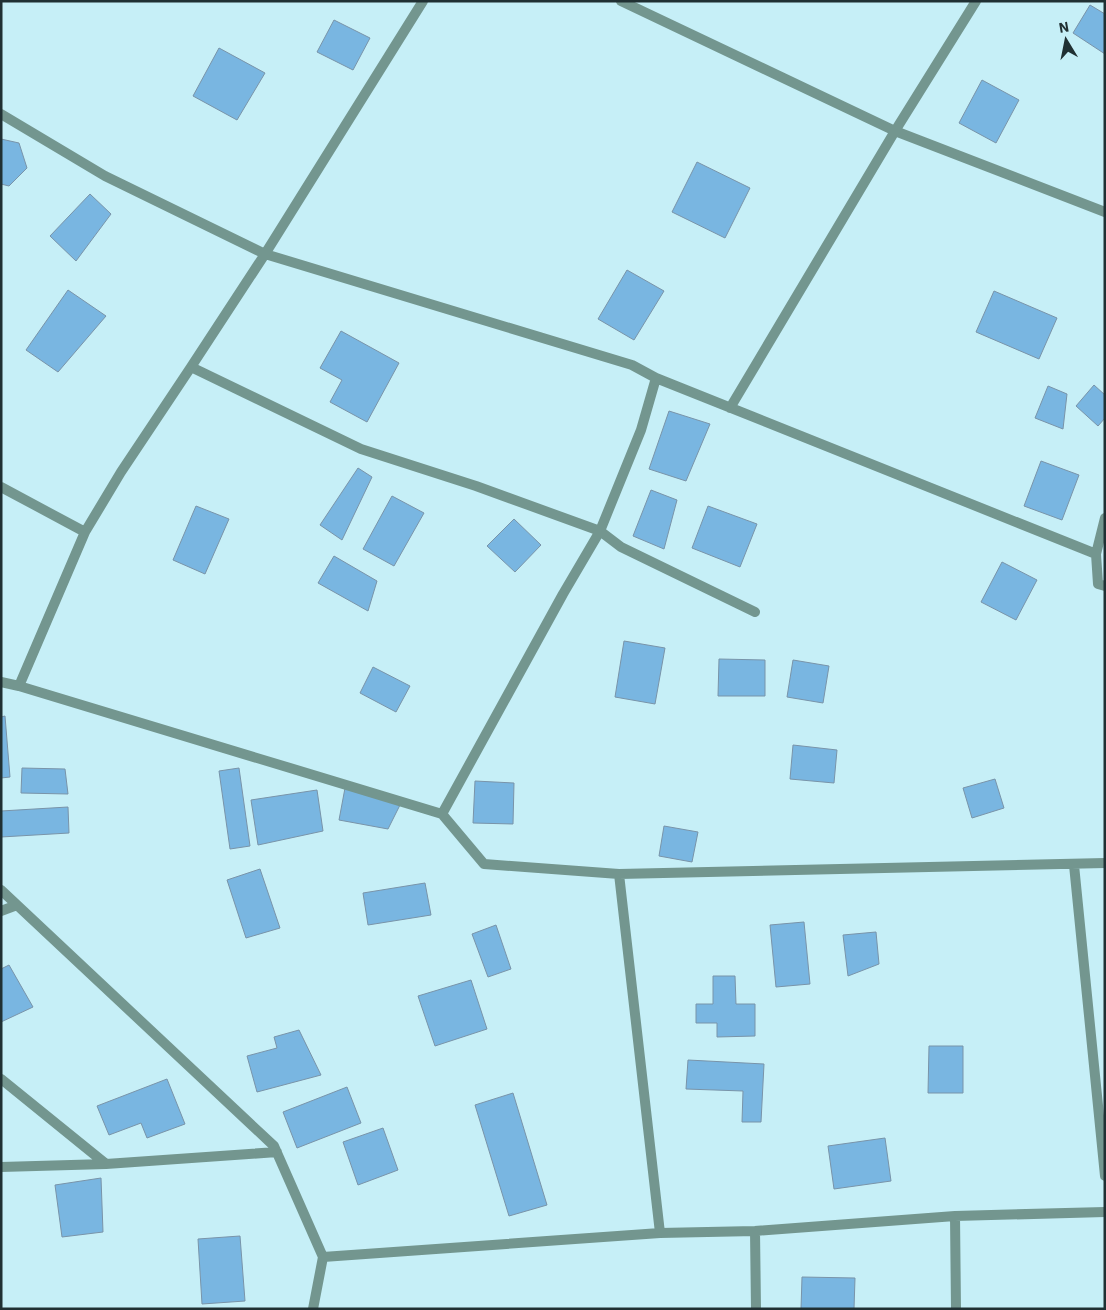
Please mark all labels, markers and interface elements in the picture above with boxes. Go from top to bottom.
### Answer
north arrow [1041,15,1091,65]
text: N [1057,17,1070,37]

